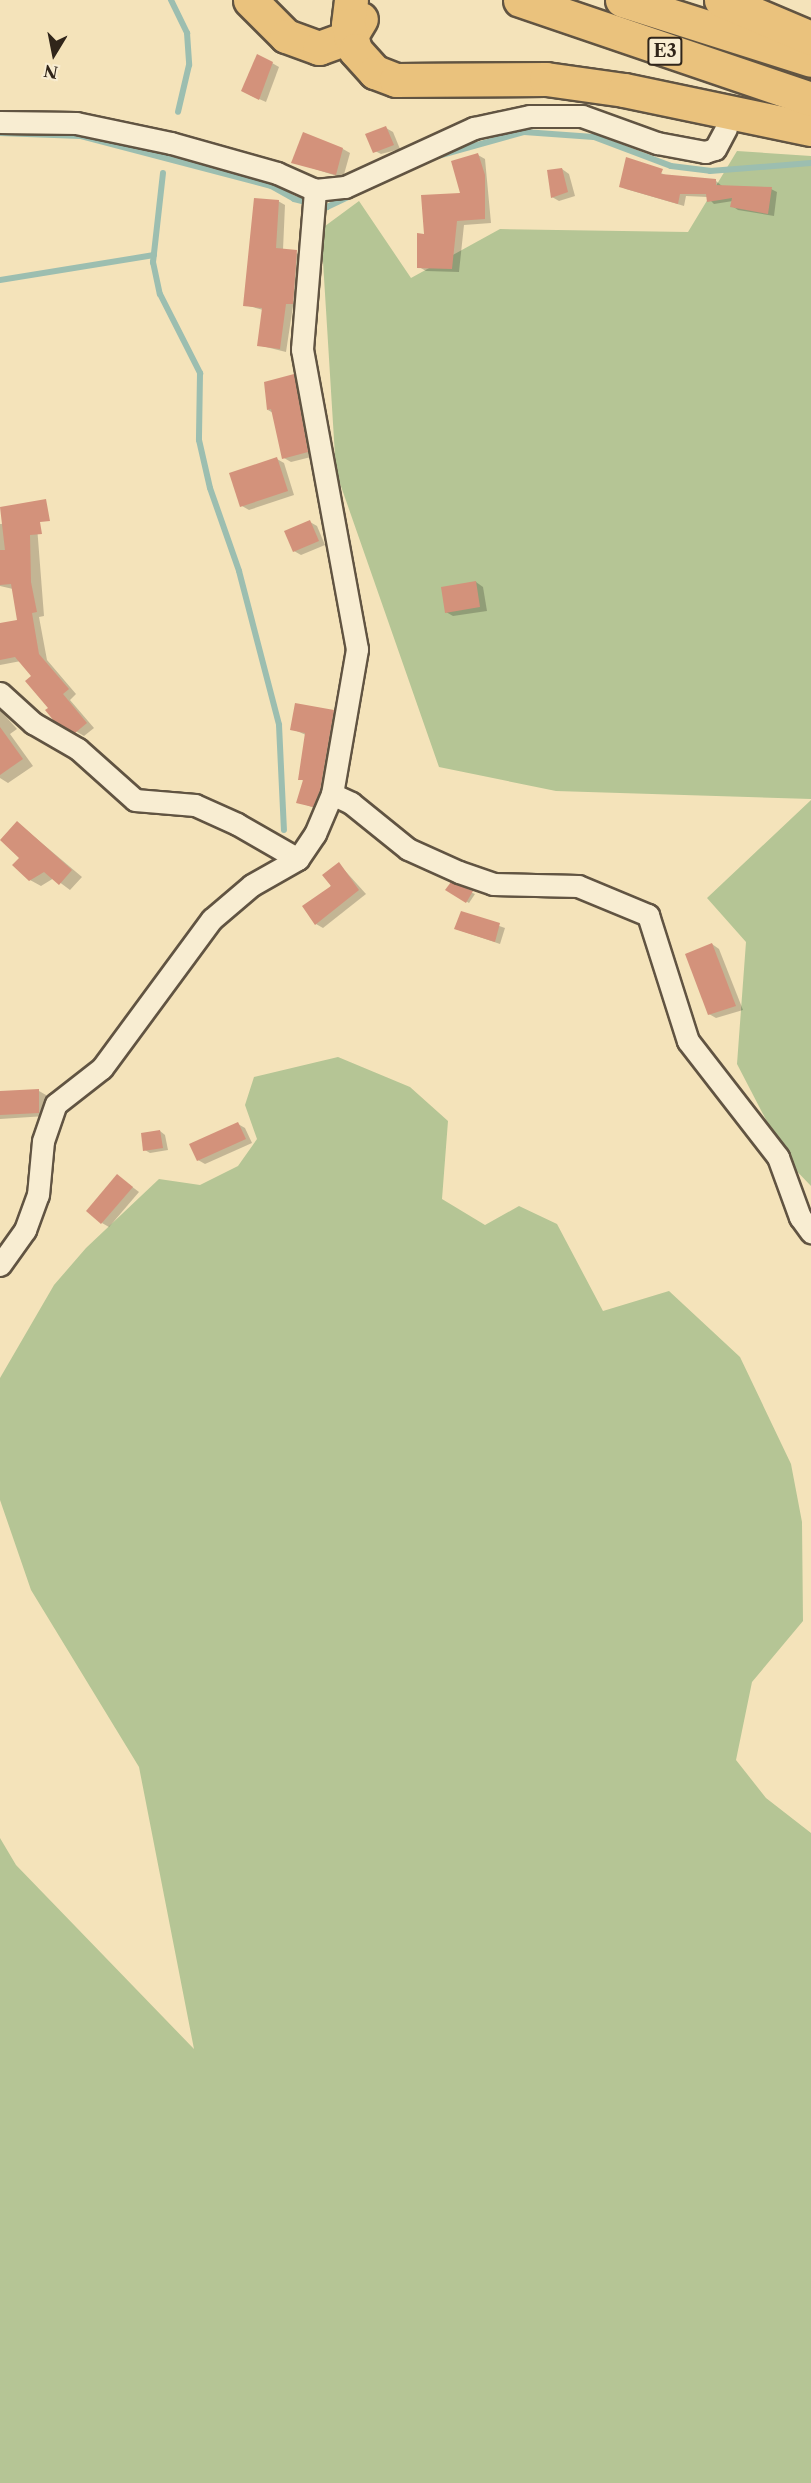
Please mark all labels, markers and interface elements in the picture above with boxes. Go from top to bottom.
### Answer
north arrow [24,24,84,84]
road number: E3 [647,36,683,66]
text: N [42,61,59,83]

